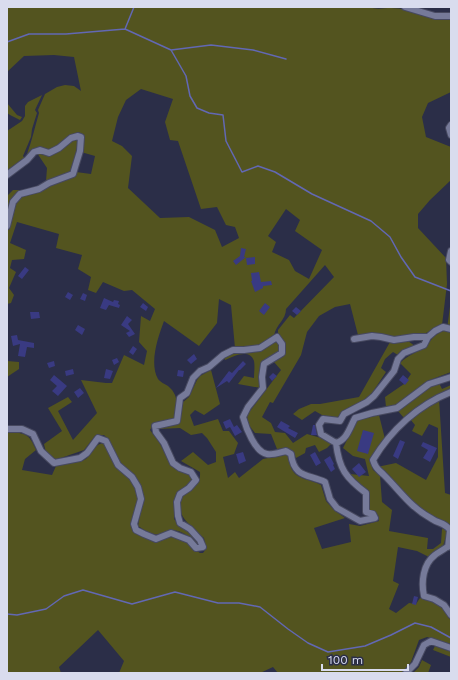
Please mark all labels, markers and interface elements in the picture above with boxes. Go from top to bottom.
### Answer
scale bar [322,646,408,672]
text: 100 m [328,653,363,667]

